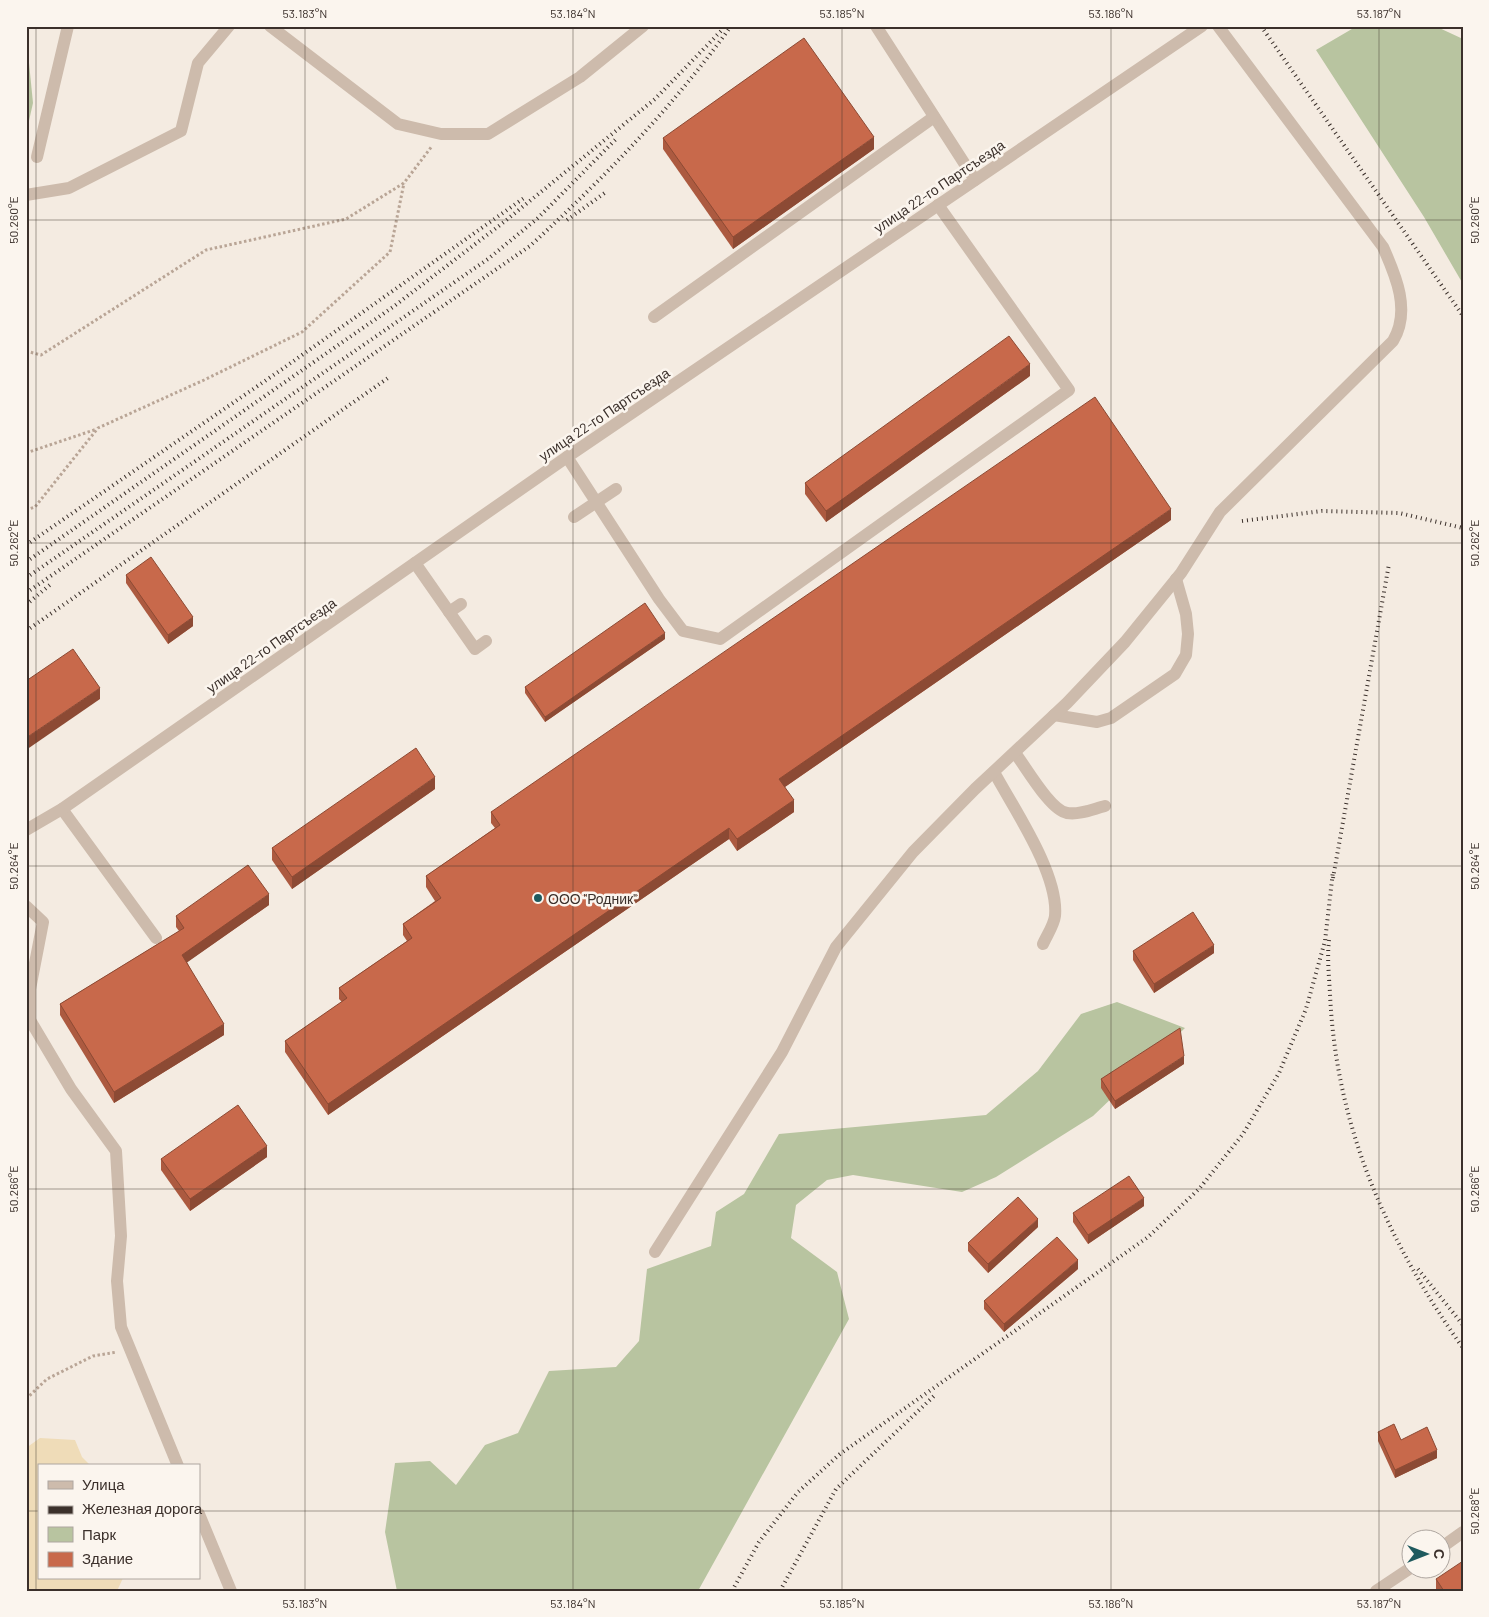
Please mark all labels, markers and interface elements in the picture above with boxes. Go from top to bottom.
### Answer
text: 53.183°N [282,6,328,20]
text: 53.184°N [550,6,596,20]
text: 53.185°N [820,6,865,20]
text: 53.186°N [1088,6,1134,20]
text: 53.187°N [1357,6,1401,20]
street label: улица 22-го Партсъезда [870,136,1008,236]
text: 50.260°E [6,196,20,244]
text: 50.260°E [1467,196,1481,244]
street label: улица 22-го Партсъезда [535,364,673,464]
text: 50.262°E [6,519,20,567]
text: 50.262°E [1467,519,1481,567]
street label: улица 22-го Партсъезда [203,594,339,696]
text: 50.264°E [6,842,20,890]
text: 50.264°E [1467,842,1481,890]
place label: ООО "Родник" [548,890,637,907]
marker: ООО "Родник" [532,892,544,904]
text: 50.266°E [6,1166,20,1212]
text: 50.266°E [1467,1166,1481,1212]
legend [38,1464,200,1580]
text: Улица [82,1475,125,1493]
text: 50.268°E [1467,1488,1481,1534]
text: Железная дорога [82,1499,203,1517]
text: Парк [82,1525,116,1543]
north arrow [1402,1530,1452,1580]
text: Здание [82,1549,133,1567]
text: С [1431,1549,1448,1559]
text: 53.183°N [282,1596,328,1610]
text: 53.184°N [550,1596,596,1610]
text: 53.185°N [820,1596,865,1610]
text: 53.186°N [1088,1596,1134,1610]
text: 53.187°N [1357,1596,1401,1610]

